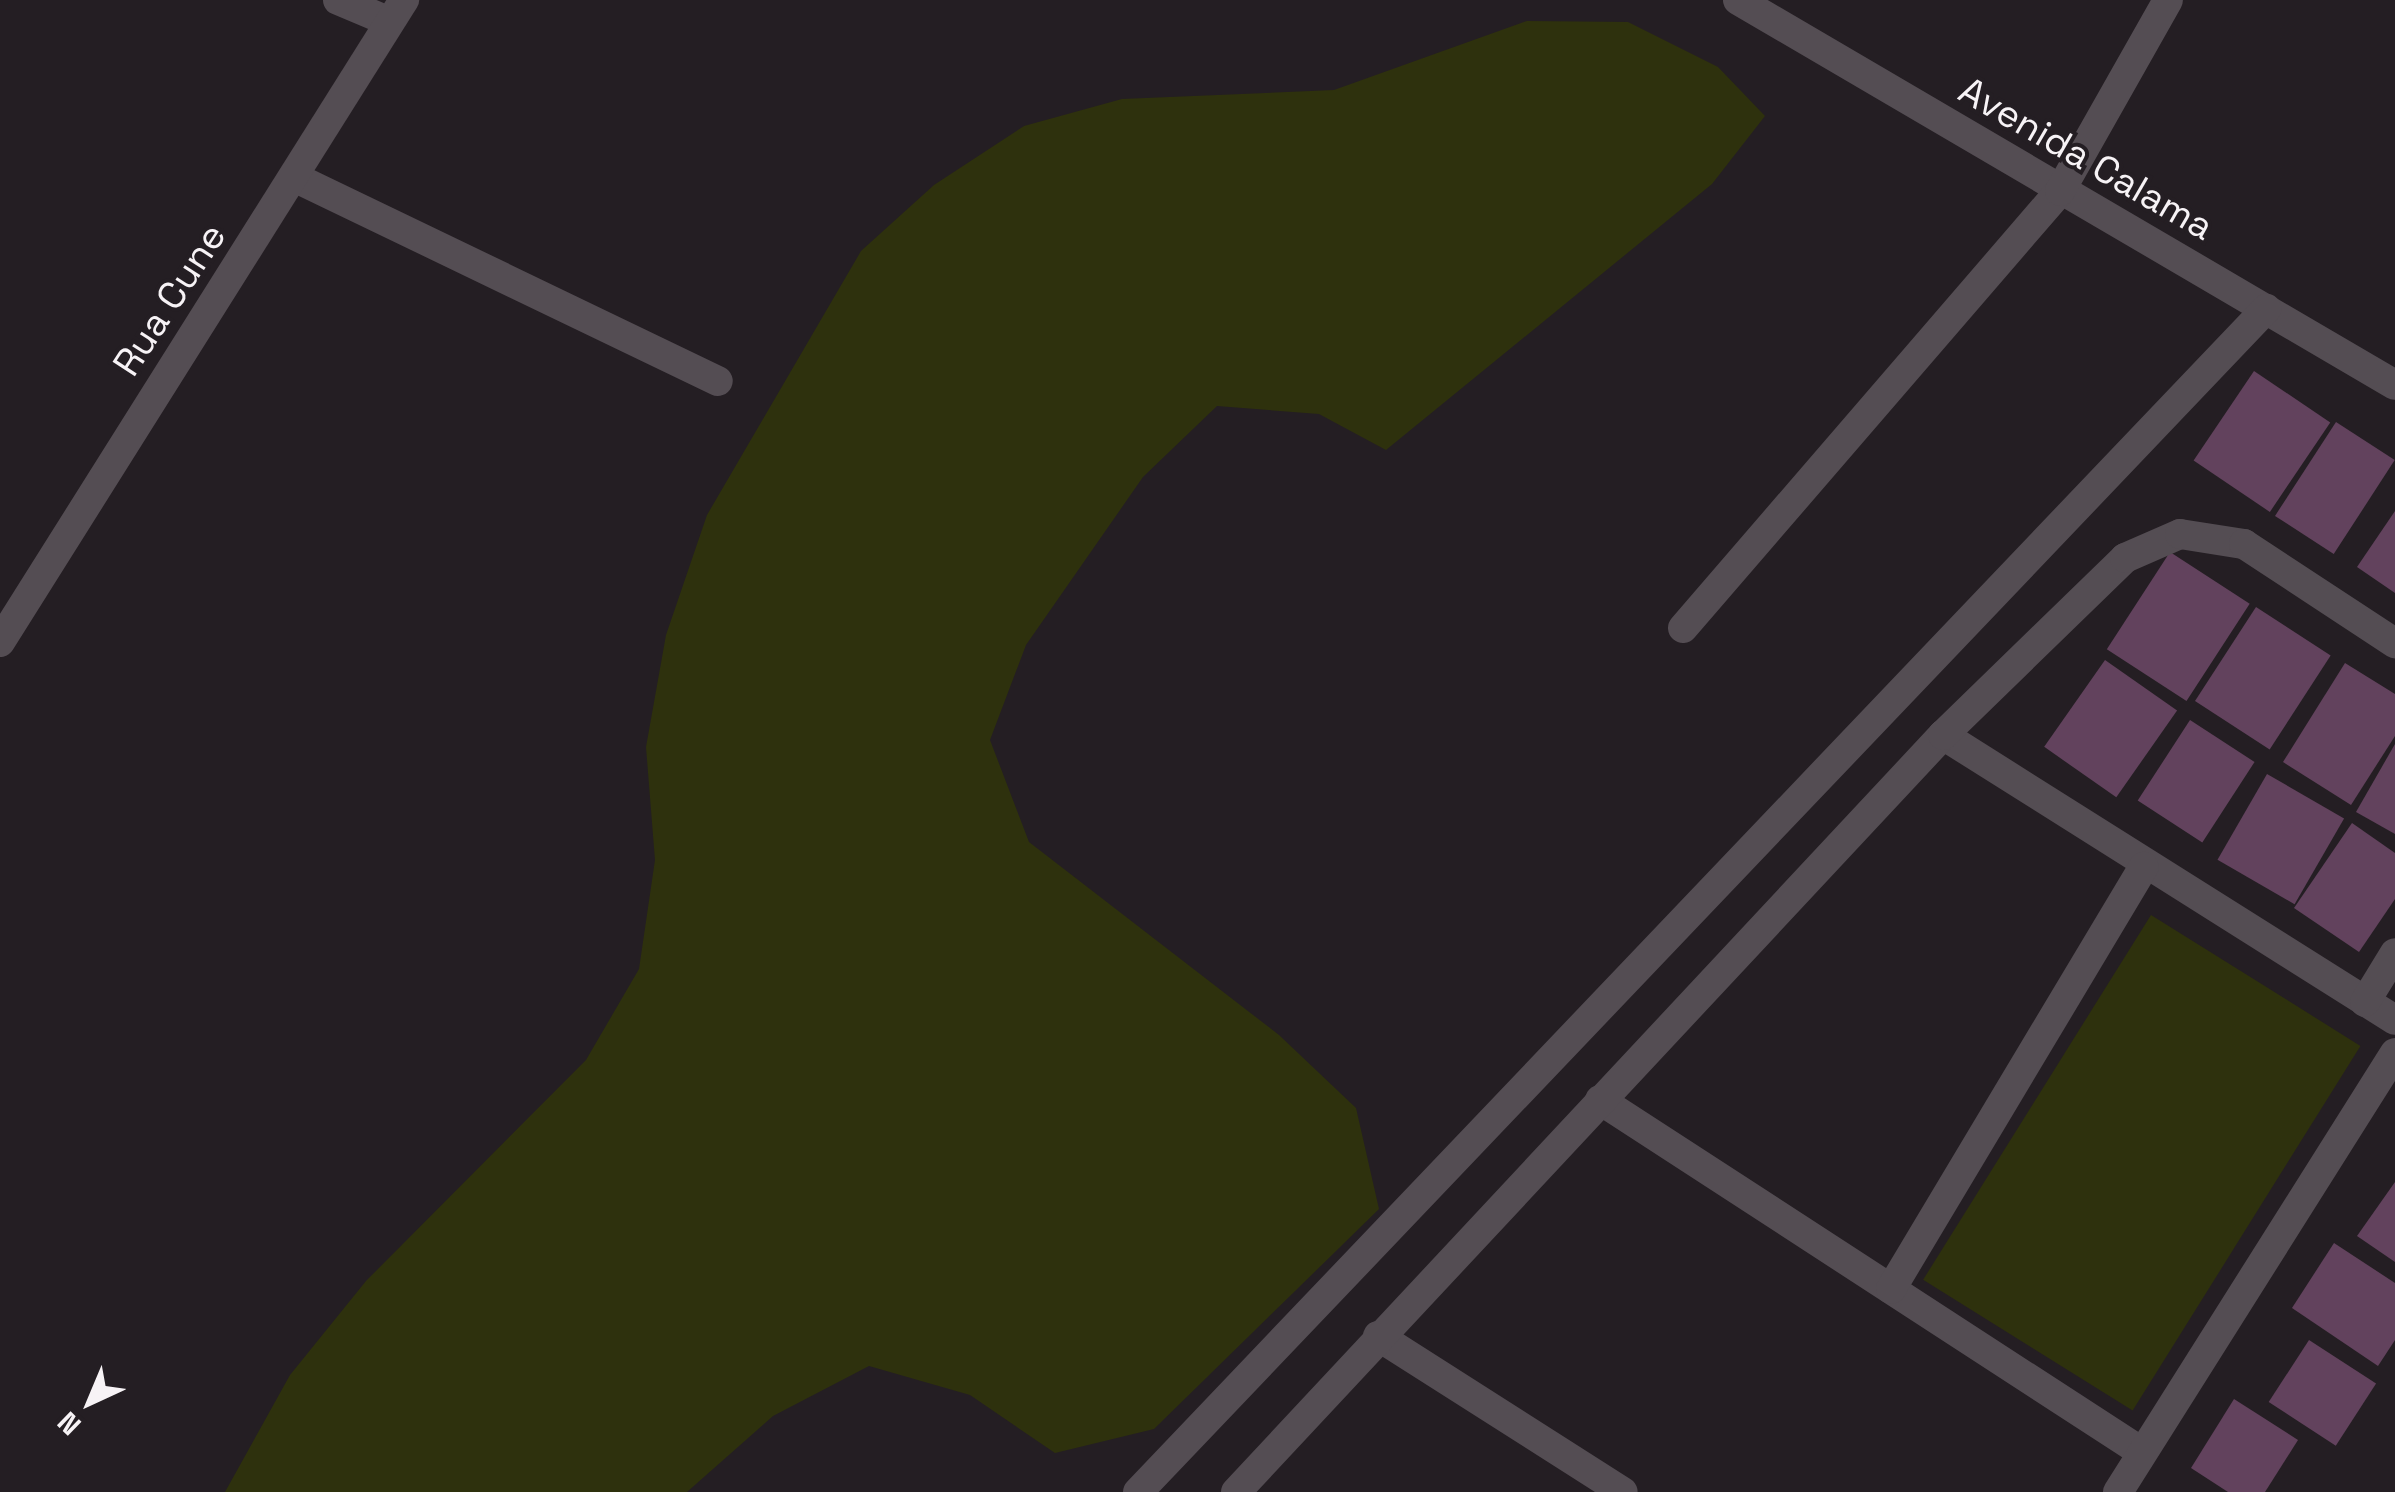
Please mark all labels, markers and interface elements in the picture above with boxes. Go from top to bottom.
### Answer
street label: Avenida Calama [1951,68,2221,250]
street label: Rua Cune [104,215,236,385]
north arrow [40,1352,140,1452]
text: N [50,1404,88,1443]

